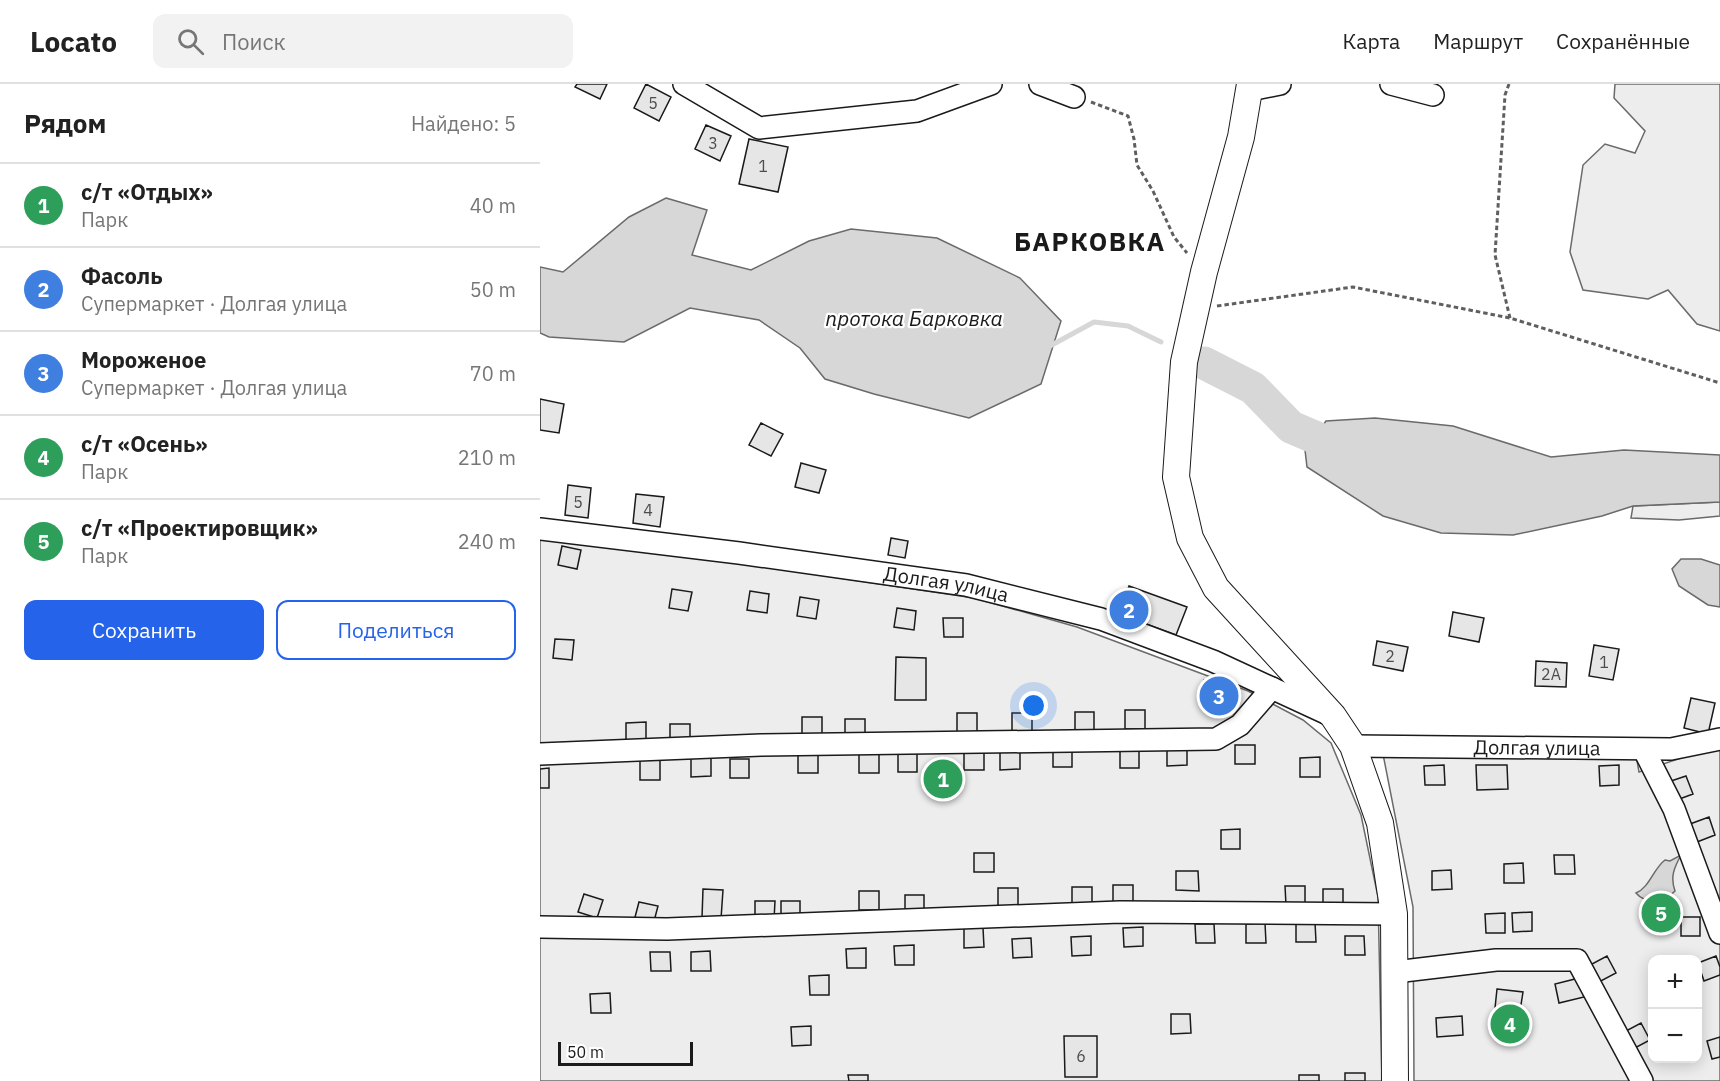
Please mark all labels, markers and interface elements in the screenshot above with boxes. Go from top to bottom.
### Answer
search box [153,14,573,68]
text: Locato [30,23,117,60]
icon: search [174,25,207,58]
text: Поиск [222,27,286,56]
text: Карта [1342,27,1400,55]
text: Маршрут [1433,27,1523,55]
text: Сохранённые [1556,27,1690,55]
house number: 5 [648,93,658,113]
text: Рядом [24,106,106,140]
text: Найдено: 5 [411,110,516,137]
house number: 3 [708,133,718,153]
house number: 1 [758,156,768,176]
text: с/т «Отдых» [81,177,213,206]
text: 1 [38,192,50,219]
text: 40 m [470,192,516,219]
text: Парк [81,206,128,233]
district label: БАРКОВКА [1014,224,1166,258]
text: Фасоль [81,261,163,290]
text: 2 [38,276,50,303]
text: 50 m [470,276,516,303]
text: Супермаркет · Долгая улица [81,290,347,317]
water label: протока Барковка [825,304,1003,332]
text: Мороженое [81,345,206,374]
text: 3 [38,360,50,387]
text: 70 m [470,360,516,387]
text: Супермаркет · Долгая улица [81,374,347,401]
text: с/т «Осень» [81,429,208,458]
text: 4 [38,444,50,471]
text: 210 m [458,444,516,471]
text: Парк [81,458,128,485]
house number: 5 [573,492,583,512]
house number: 4 [643,500,653,520]
text: с/т «Проектировщик» [81,513,318,542]
text: 5 [38,528,50,555]
text: 240 m [458,528,516,555]
text: Парк [81,542,128,569]
street label: Долгая улица [882,560,1012,608]
pin: 2 [1110,588,1148,632]
button: Сохранить [24,600,264,660]
button: Поделиться [276,600,516,660]
house number: 2 [1385,646,1395,666]
house number: 1 [1599,652,1609,672]
house number: 2А [1541,664,1561,684]
pin: 3 [1200,674,1238,718]
your location [1019,691,1048,720]
street label: Долгая улица [1473,733,1601,761]
pin: 1 [924,756,962,802]
pin: 5 [1642,890,1680,936]
map controls [1648,955,1702,1063]
button: + [1648,955,1702,1009]
pin: 4 [1490,1002,1530,1046]
button: − [1648,1009,1702,1063]
scale bar [558,1039,693,1066]
text: 50 m [567,1042,604,1062]
house number: 6 [1076,1046,1086,1066]

